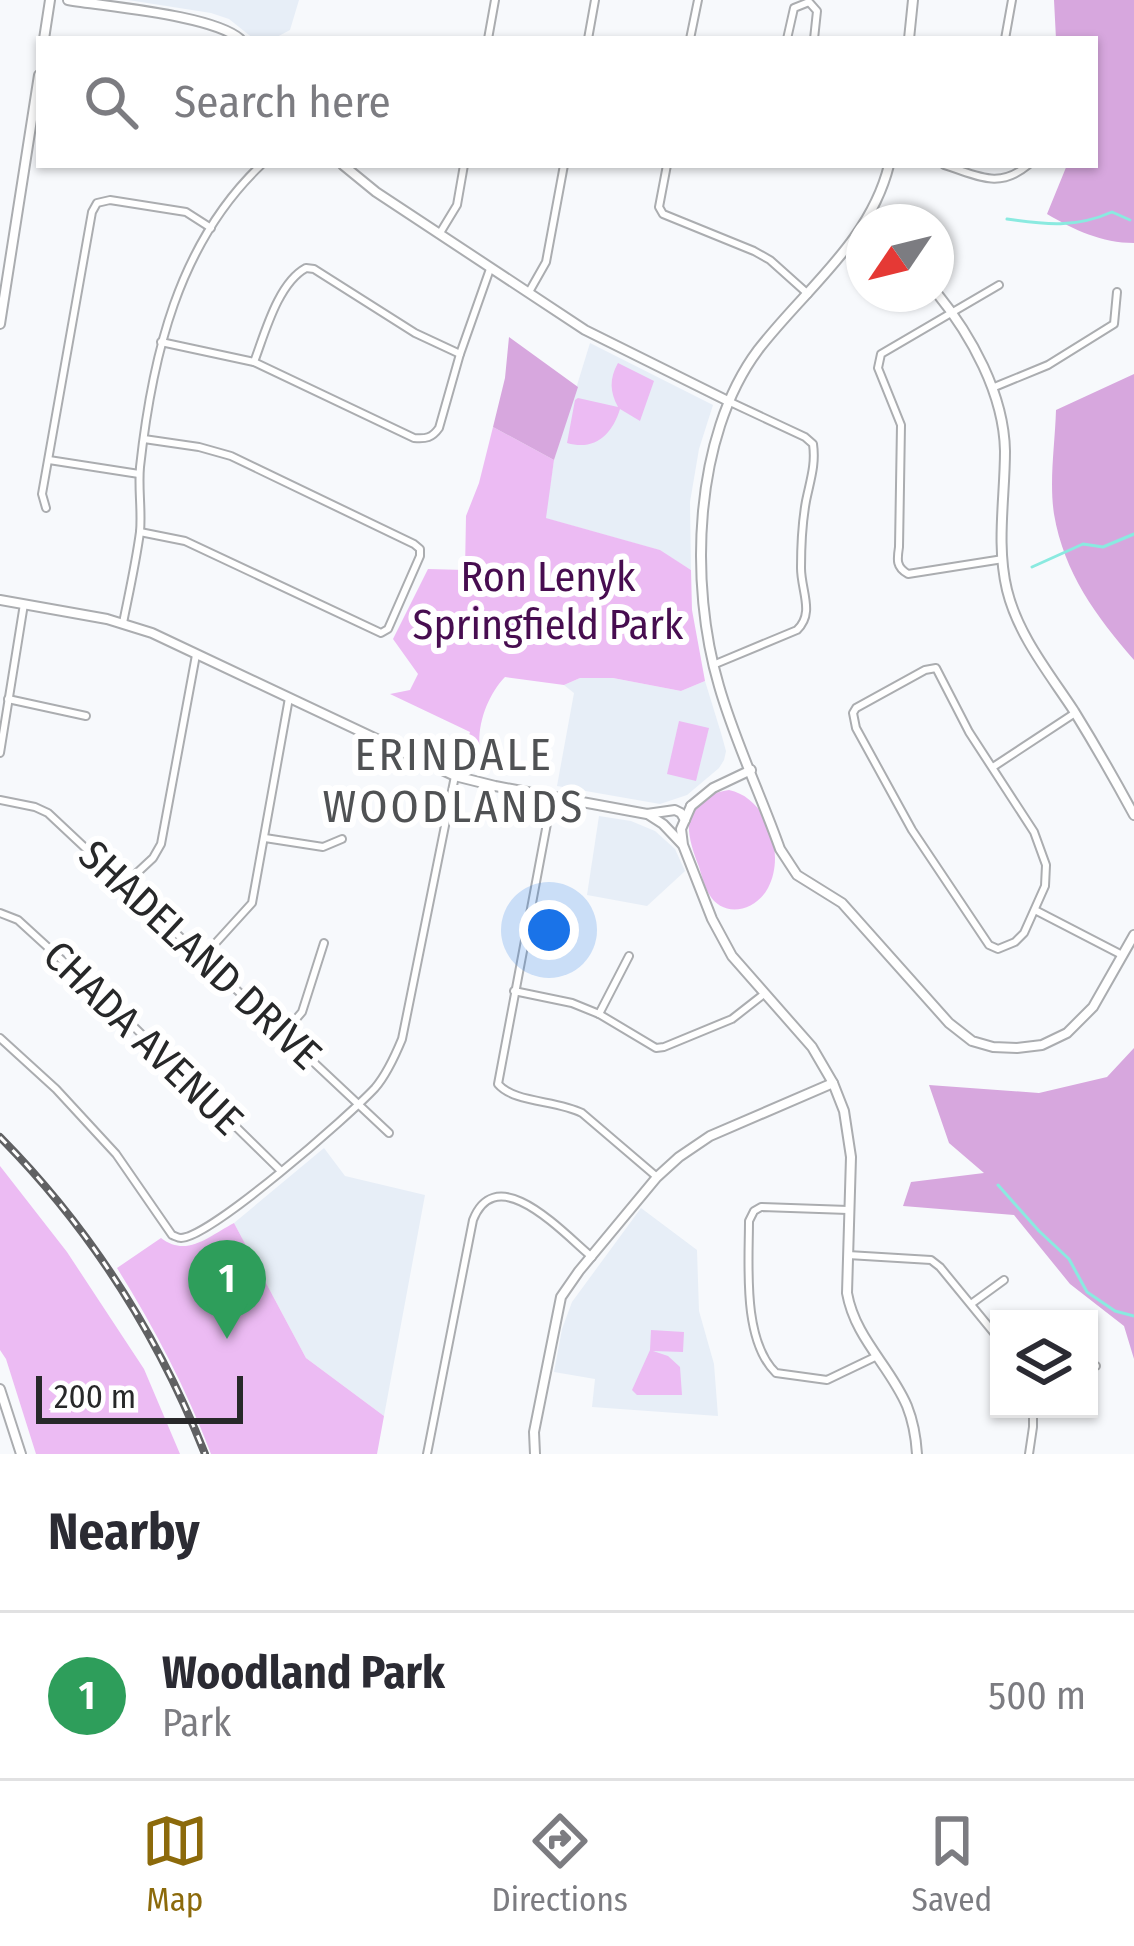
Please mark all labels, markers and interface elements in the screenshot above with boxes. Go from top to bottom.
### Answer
search box [36,36,1098,168]
icon: search [78,69,144,135]
text: Search here [174,75,391,129]
north arrow [846,204,954,312]
park label: Ron Lenyk Springfield Park [413,552,684,650]
district label: ERINDALE WOODLANDS [323,728,585,834]
street label: SHADELAND DRIVE [69,830,331,1080]
your location [519,900,579,960]
street label: CHADA AVENUE [33,931,253,1145]
pin: 1 [188,1240,266,1339]
map controls [990,1310,1098,1418]
button: layers [990,1310,1098,1418]
scale bar [36,1370,243,1423]
text: 200 m [54,1377,136,1417]
text: Nearby [48,1501,200,1563]
text: Woodland Park [162,1646,445,1700]
text: 1 [79,1673,95,1719]
text: 500 m [988,1673,1086,1719]
text: Park [162,1700,231,1746]
tab: Map [142,1808,208,1920]
tab: Directions [491,1808,628,1920]
tab: Saved [912,1808,992,1920]

